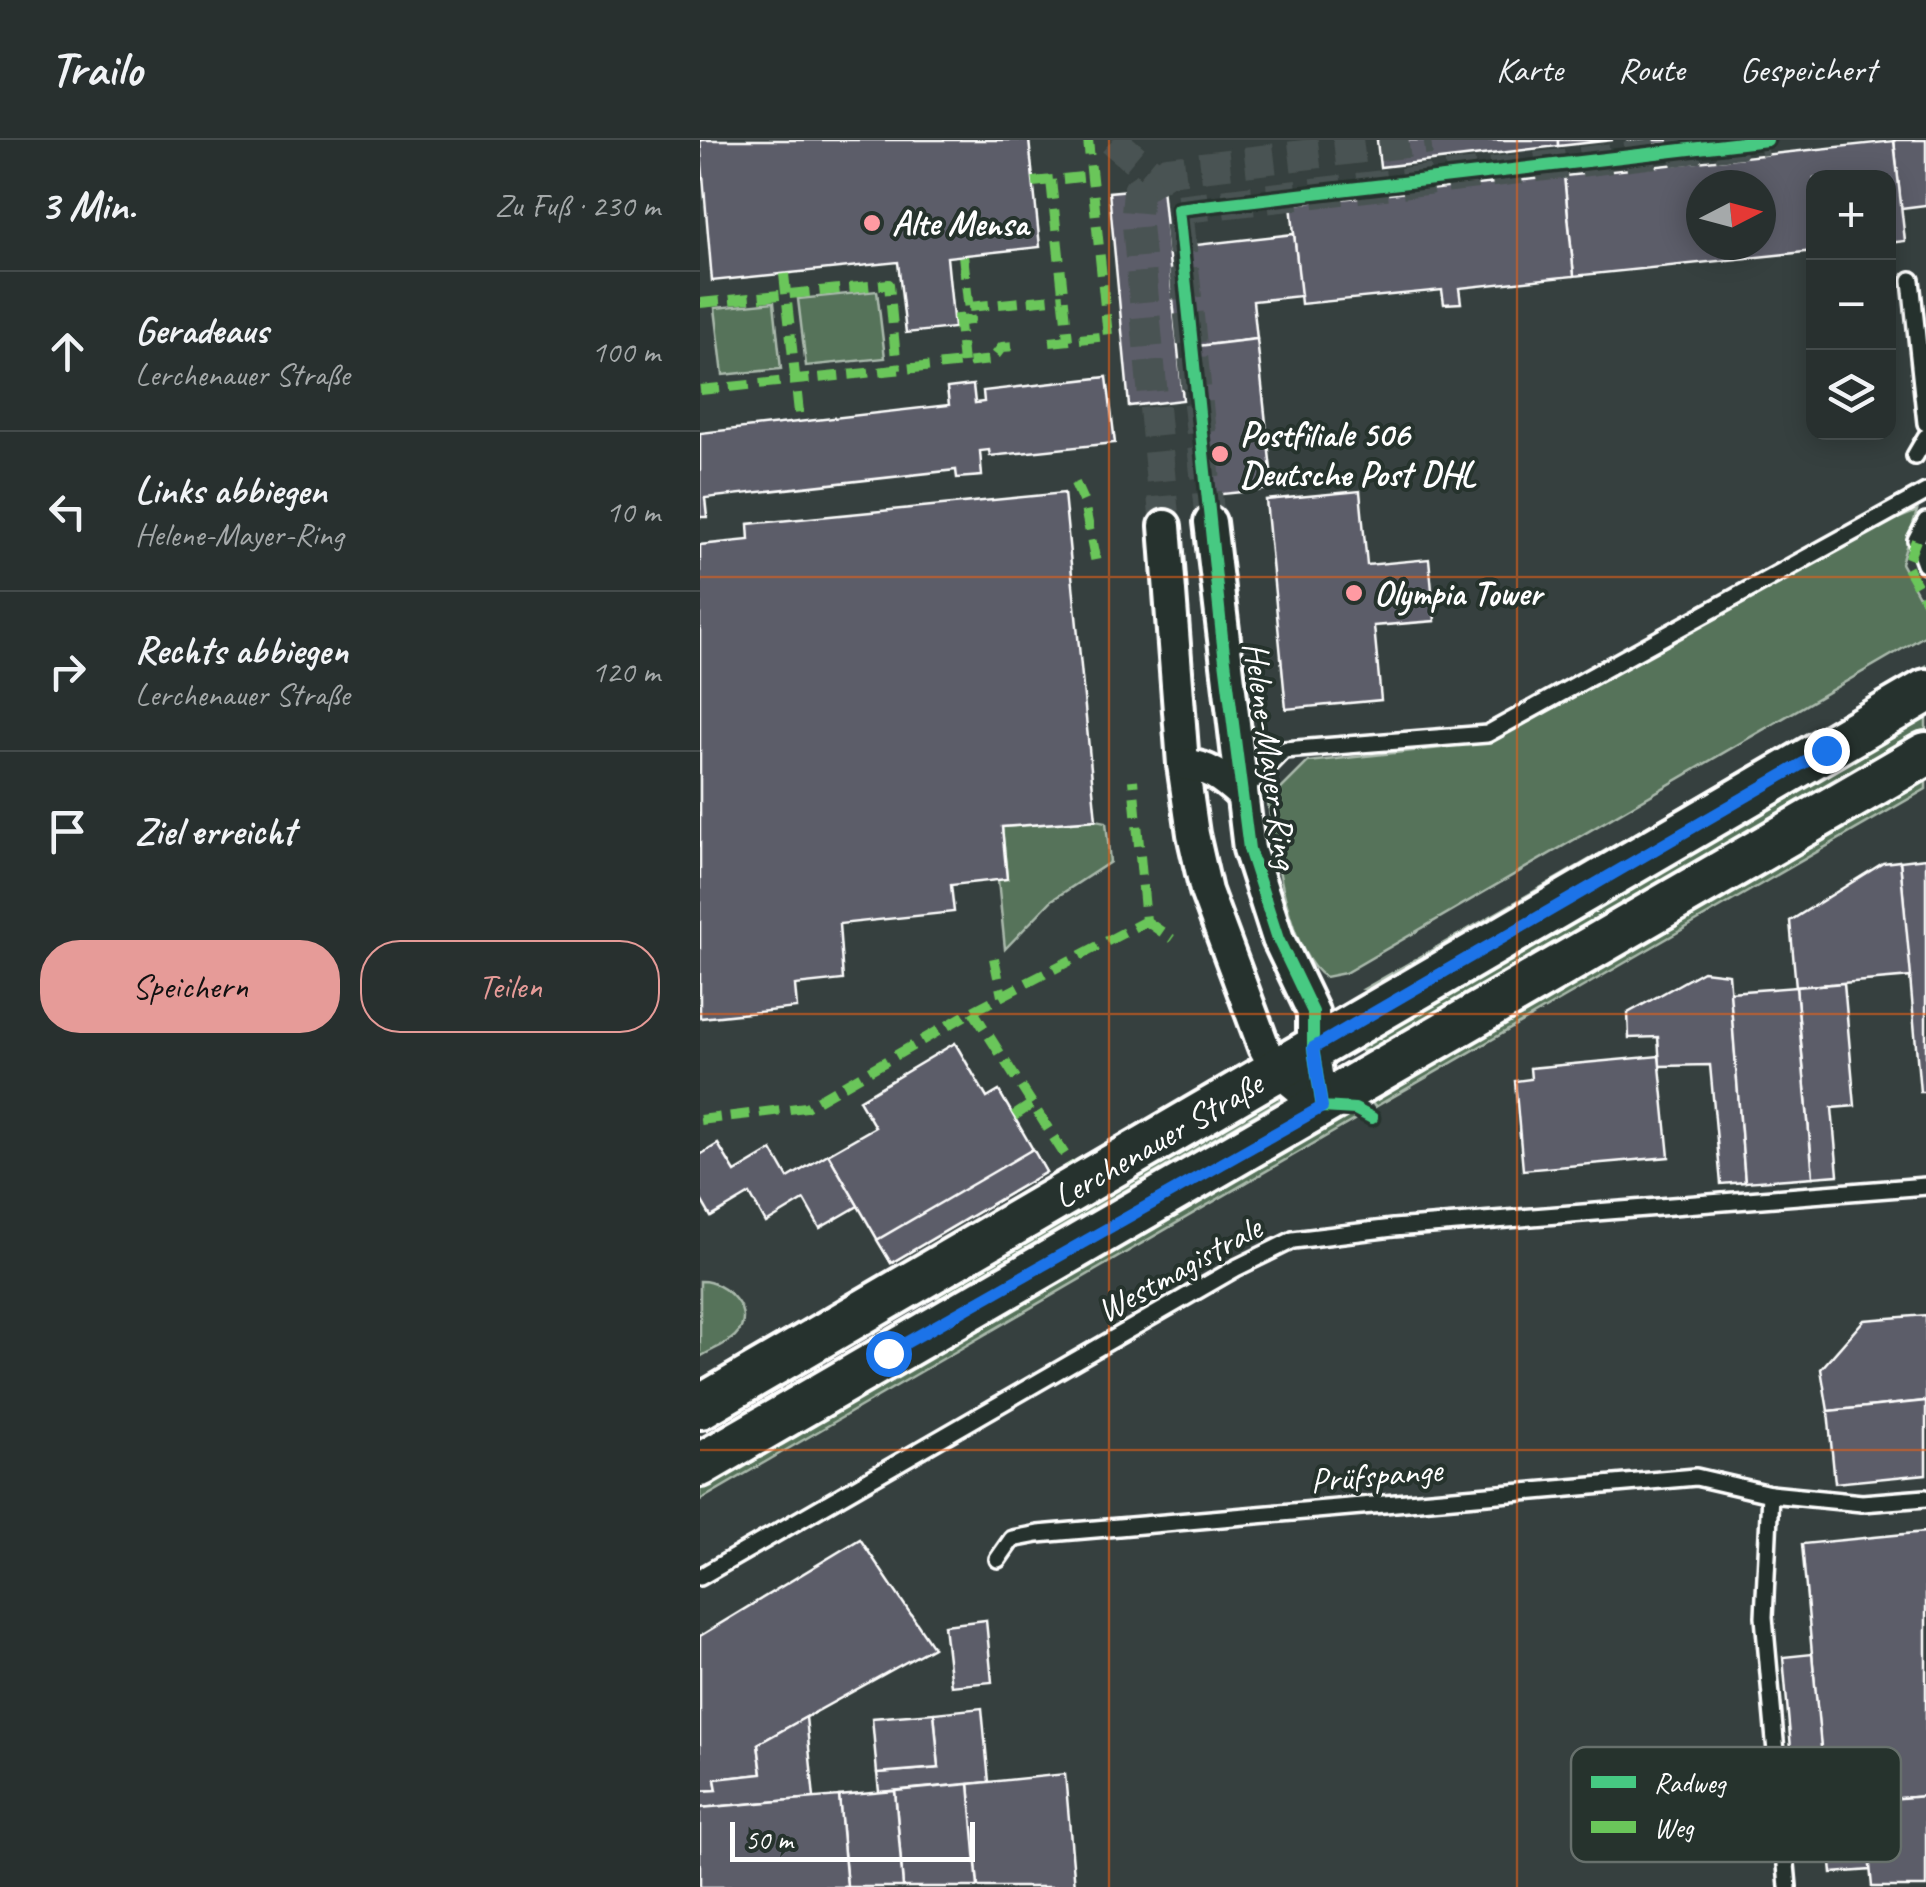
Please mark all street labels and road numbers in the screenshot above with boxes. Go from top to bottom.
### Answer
street label: Helene-Mayer-Ring [1233,639,1309,874]
street label: Lerchenauer Straße [1045,1060,1273,1218]
street label: Westmagistrale [1089,1204,1272,1333]
street label: Prüfspange [1308,1447,1446,1503]

